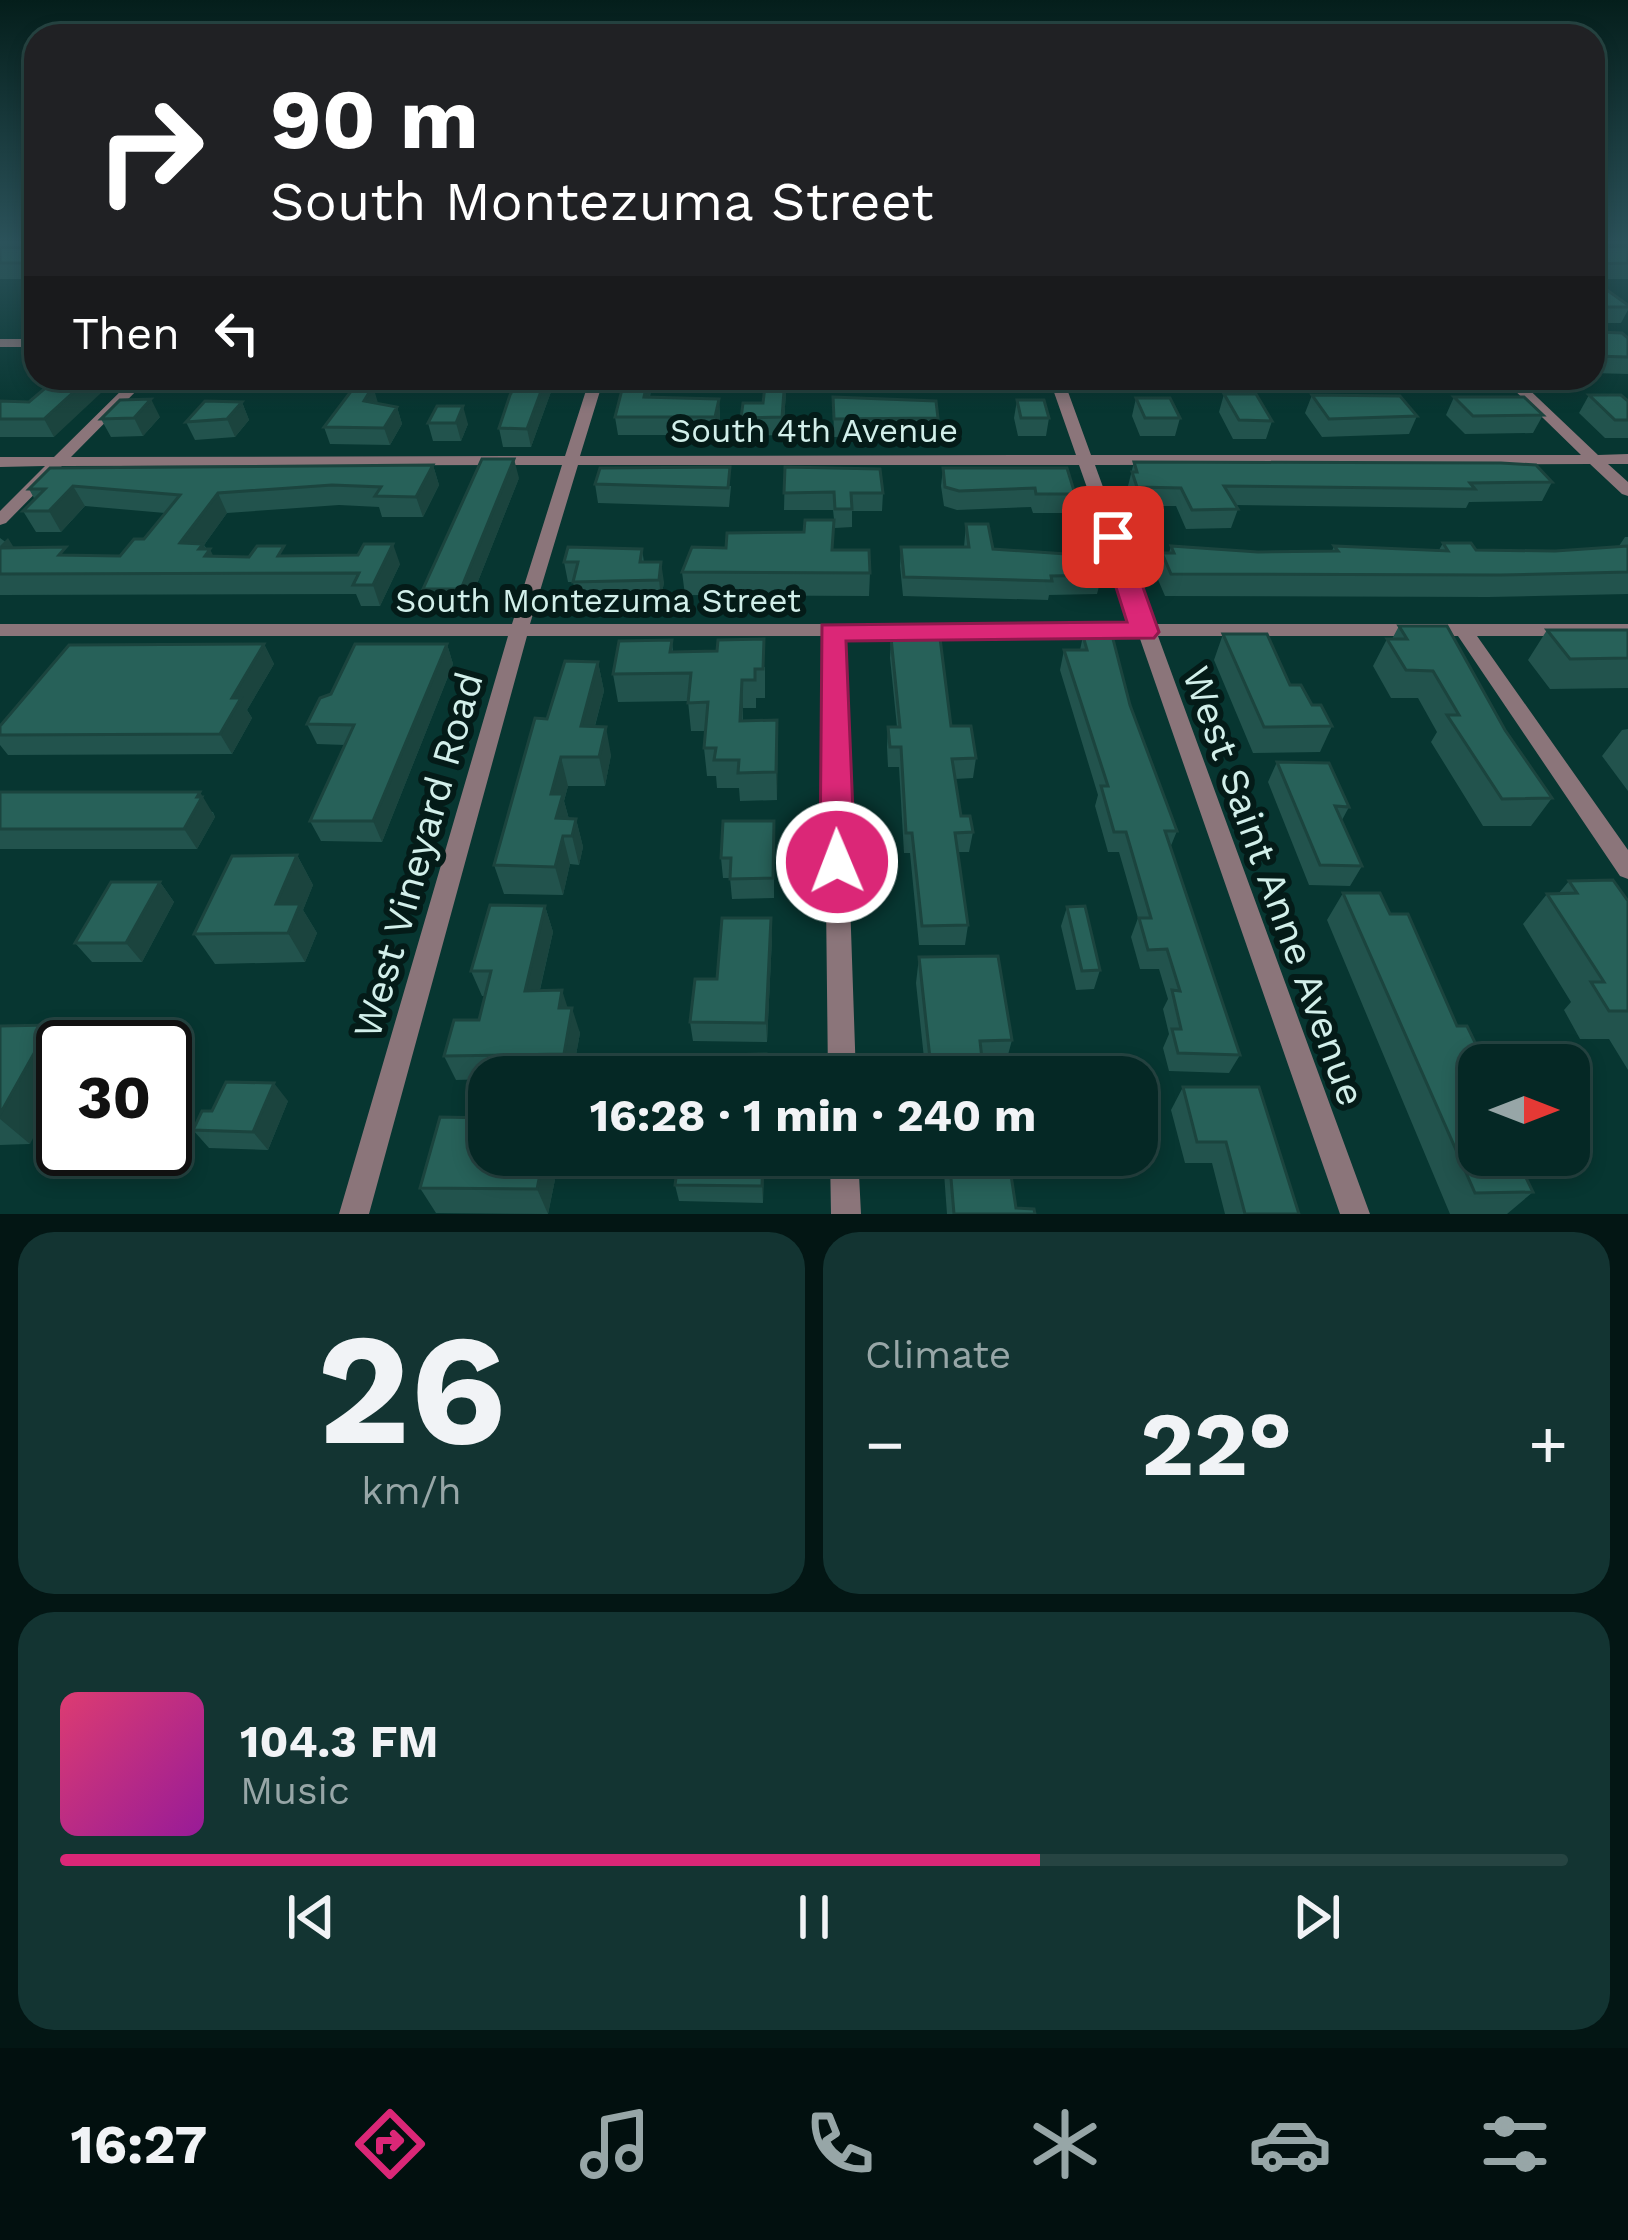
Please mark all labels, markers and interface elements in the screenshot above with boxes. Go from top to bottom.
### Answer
text: 90 m [270,70,479,168]
icon: right [72,72,228,228]
text: South Montezuma Street [270,170,934,233]
icon: left [204,300,270,366]
text: Then [72,307,180,360]
street label: South 4th Avenue [670,411,958,450]
pin [1062,486,1164,588]
icon: arrive [1080,504,1146,570]
street label: South Montezuma Street [395,581,801,620]
street label: West Saint Anne Avenue [1173,660,1375,1112]
street label: West Vineyard Road [344,667,492,1043]
position arrow [774,799,900,925]
speed limit sign: 30 [36,1020,192,1176]
north arrow [1458,1044,1590,1176]
map controls [1458,1044,1590,1176]
text: 16:28 · 1 min · 240 m [590,1089,1036,1142]
text: 26 [317,1298,506,1481]
text: Climate [865,1332,1011,1377]
text: 22° [1141,1391,1292,1497]
text: − [865,1406,905,1483]
text: + [1528,1406,1568,1483]
text: km/h [361,1468,462,1513]
text: 104.3 FM [240,1715,438,1768]
text: Music [240,1768,350,1813]
icon: previous [278,1884,344,1950]
icon: pause [781,1884,847,1950]
icon: next [1284,1884,1350,1950]
icon: directions [348,2102,432,2186]
icon: music [573,2102,657,2186]
icon: phone [798,2102,882,2186]
icon: climate [1023,2102,1107,2186]
icon: car [1248,2102,1332,2186]
icon: filters [1473,2102,1557,2186]
text: 16:27 [71,2113,207,2176]

